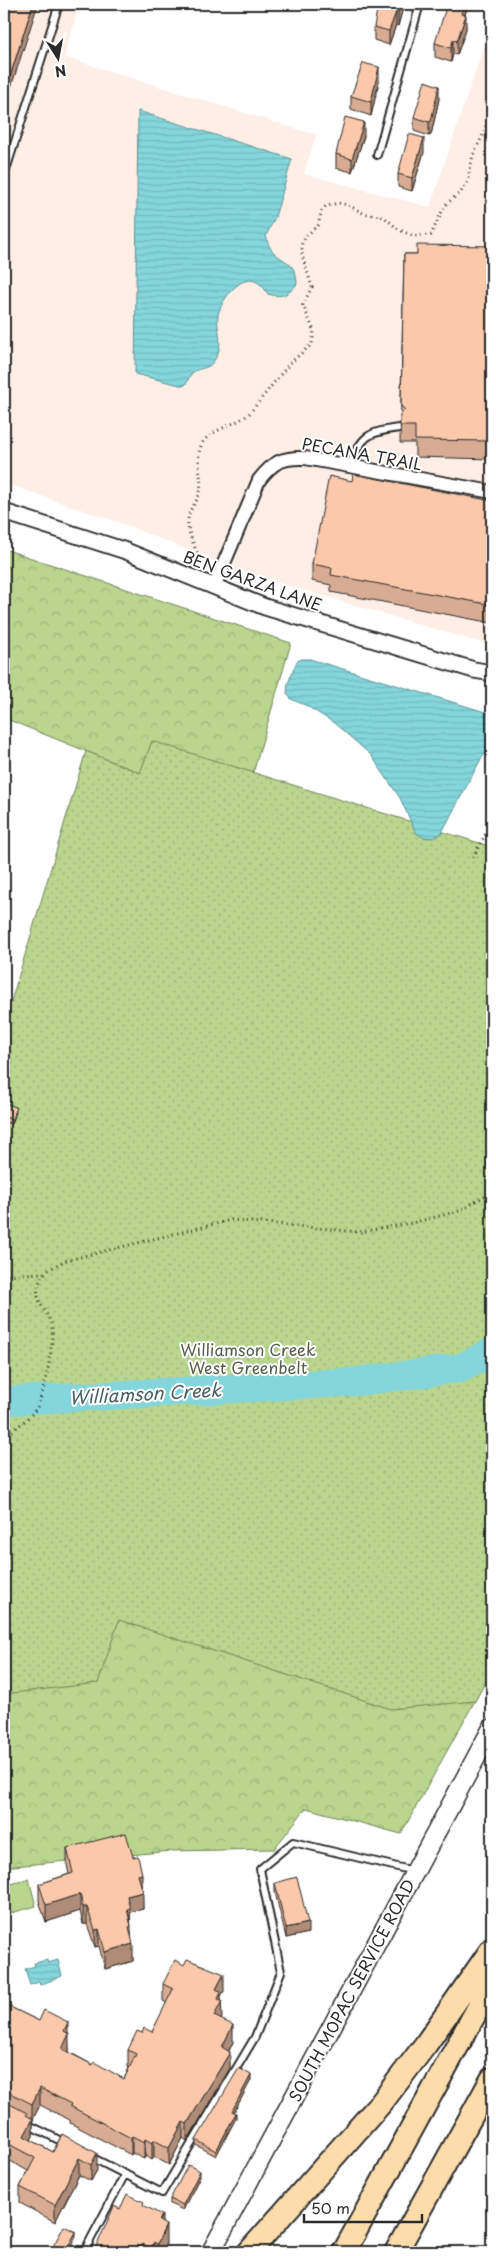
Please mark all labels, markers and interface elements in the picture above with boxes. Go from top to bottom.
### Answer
north arrow [32,32,82,82]
text: N [53,60,68,83]
street label: PECANA TRAIL [300,431,424,475]
street label: BEN GARZA LANE [180,544,326,616]
park label: Williamson Creek West Greenbelt [180,1337,316,1379]
water label: Williamson Creek [68,1375,223,1410]
street label: SOUTH MOPAC SERVICE ROAD [282,1874,420,2106]
scale bar [304,2191,421,2223]
text: 50 m [311,2196,350,2219]

